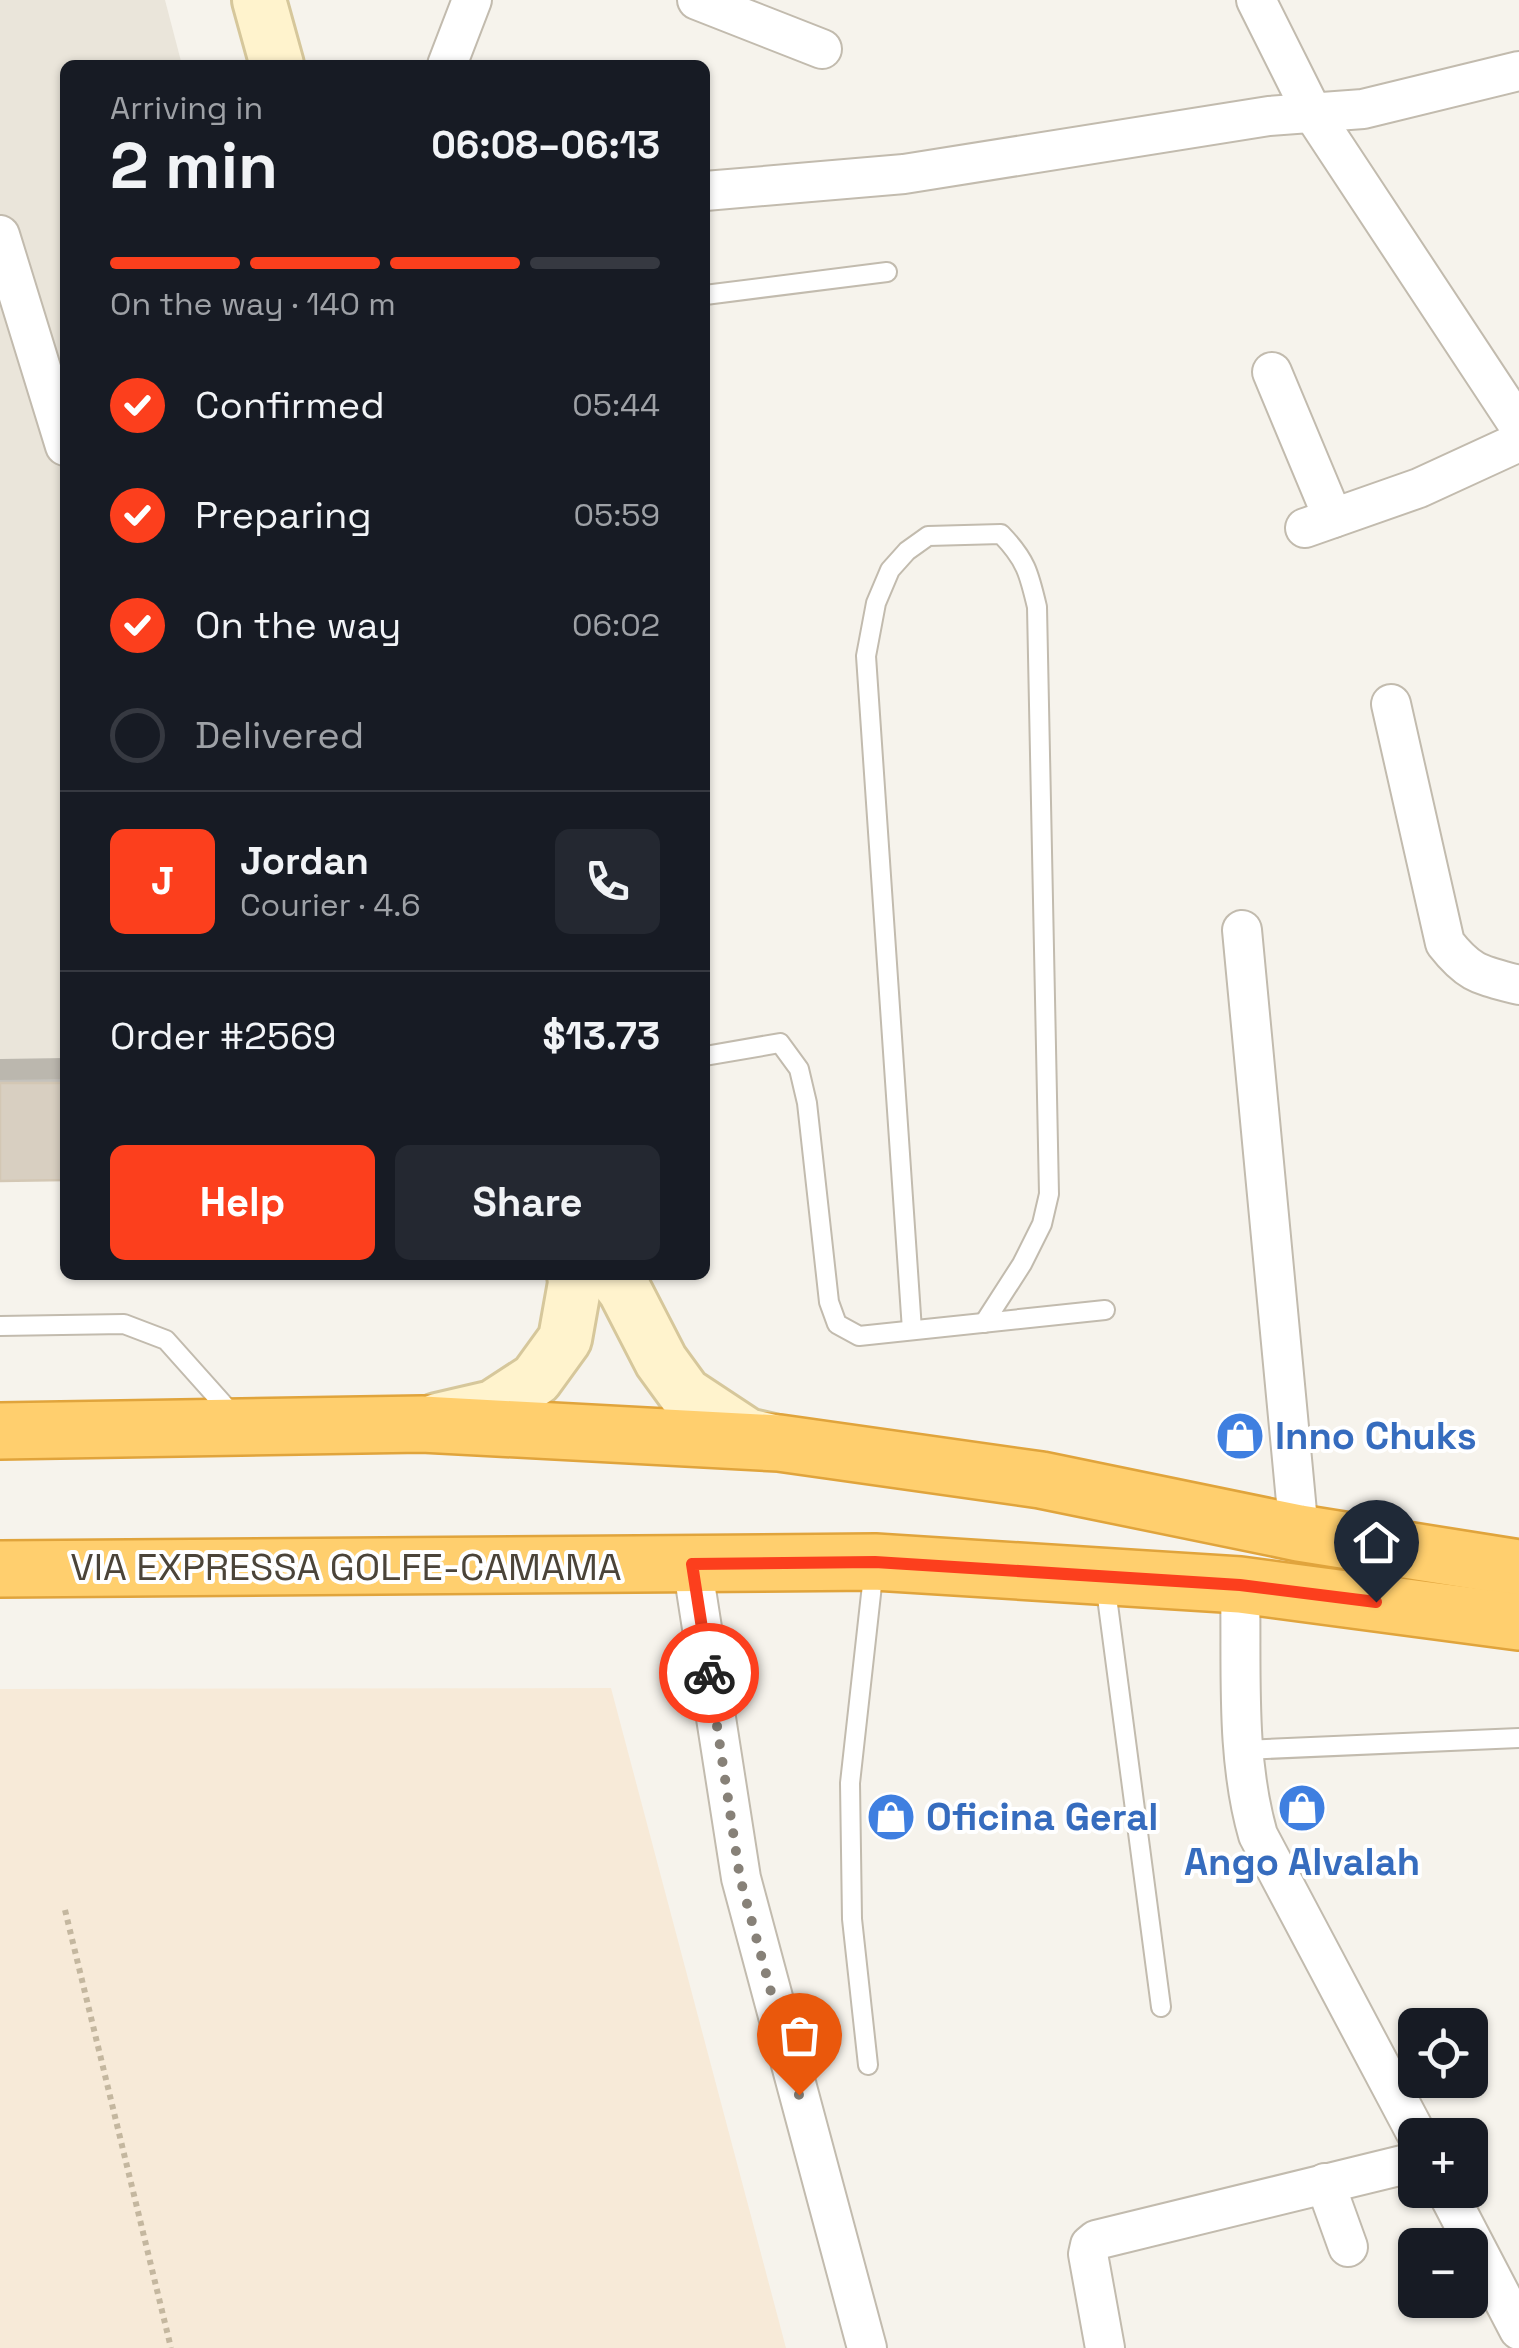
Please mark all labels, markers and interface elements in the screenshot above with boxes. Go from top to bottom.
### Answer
text: Arriving in [110,88,263,128]
text: 06:08–06:13 [431,121,660,169]
text: 2 min [110,124,278,207]
text: On the way · 140 m [110,284,396,324]
icon: check [110,378,165,433]
text: Confirmed [195,381,385,429]
text: 05:44 [572,385,660,425]
icon: check [110,488,165,543]
text: Preparing [195,491,372,539]
text: 05:59 [573,495,660,535]
icon: check [110,598,165,653]
text: On the way [195,601,401,649]
text: 06:02 [572,605,660,645]
text: Delivered [195,711,364,759]
button: phone [555,829,660,934]
text: Jordan [240,837,369,885]
text: J [151,857,174,905]
text: Courier · 4.6 [240,885,421,925]
text: Order #2569 [110,1012,336,1060]
text: $13.73 [543,1012,660,1060]
button: Help [110,1145,375,1260]
button: Share [395,1145,660,1260]
shop icon: Inno Chuks [1214,1410,1266,1462]
place label: Inno Chuks [1275,1412,1477,1460]
pin [1334,1500,1419,1603]
icon: home [1349,1515,1404,1570]
street label: VIA EXPRESSA GOLFE-CAMAMA [70,1543,622,1591]
courier [659,1623,759,1723]
icon: bike [682,1646,737,1701]
shop icon: Ango Alvalah [1276,1782,1328,1834]
shop icon: Oficina Geral [865,1791,917,1843]
place label: Oficina Geral [926,1793,1158,1841]
place label: Ango Alvalah [1184,1838,1420,1886]
pin [757,1993,842,2096]
icon: bag [772,2008,827,2063]
map controls [1398,2008,1488,2318]
button: locate [1398,2008,1488,2098]
button: + [1398,2118,1488,2208]
button: − [1398,2228,1488,2318]

